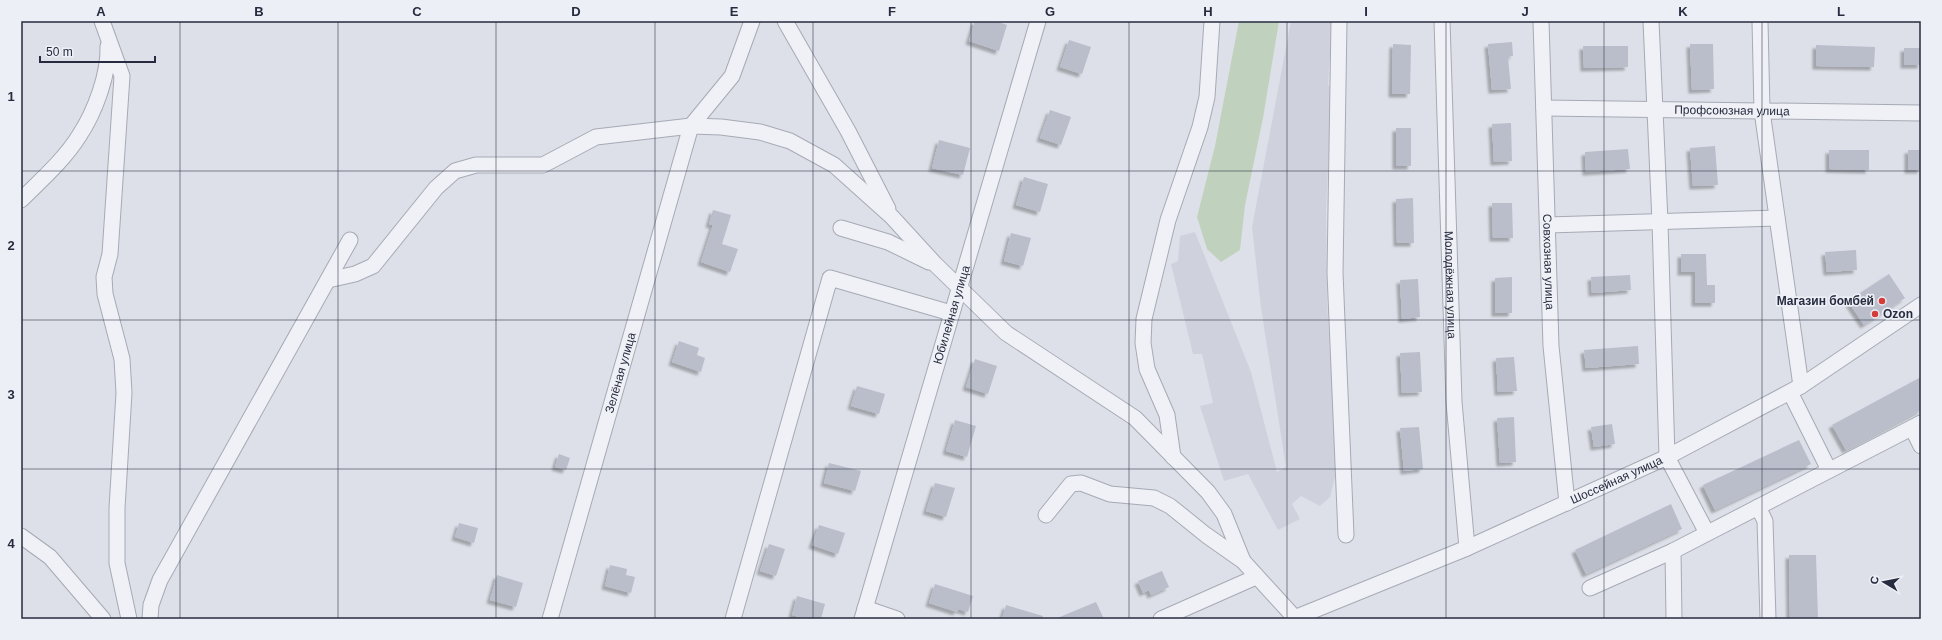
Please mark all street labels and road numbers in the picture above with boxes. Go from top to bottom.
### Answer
street label: Профсоюзная улица [1674,103,1790,118]
street label: Совхозная улица [1540,214,1557,310]
street label: Молодёжная улица [1442,231,1459,339]
street label: Юбилейная улица [930,264,973,366]
street label: Зелёная улица [602,331,639,415]
street label: Шоссейная улица [1568,453,1665,507]

